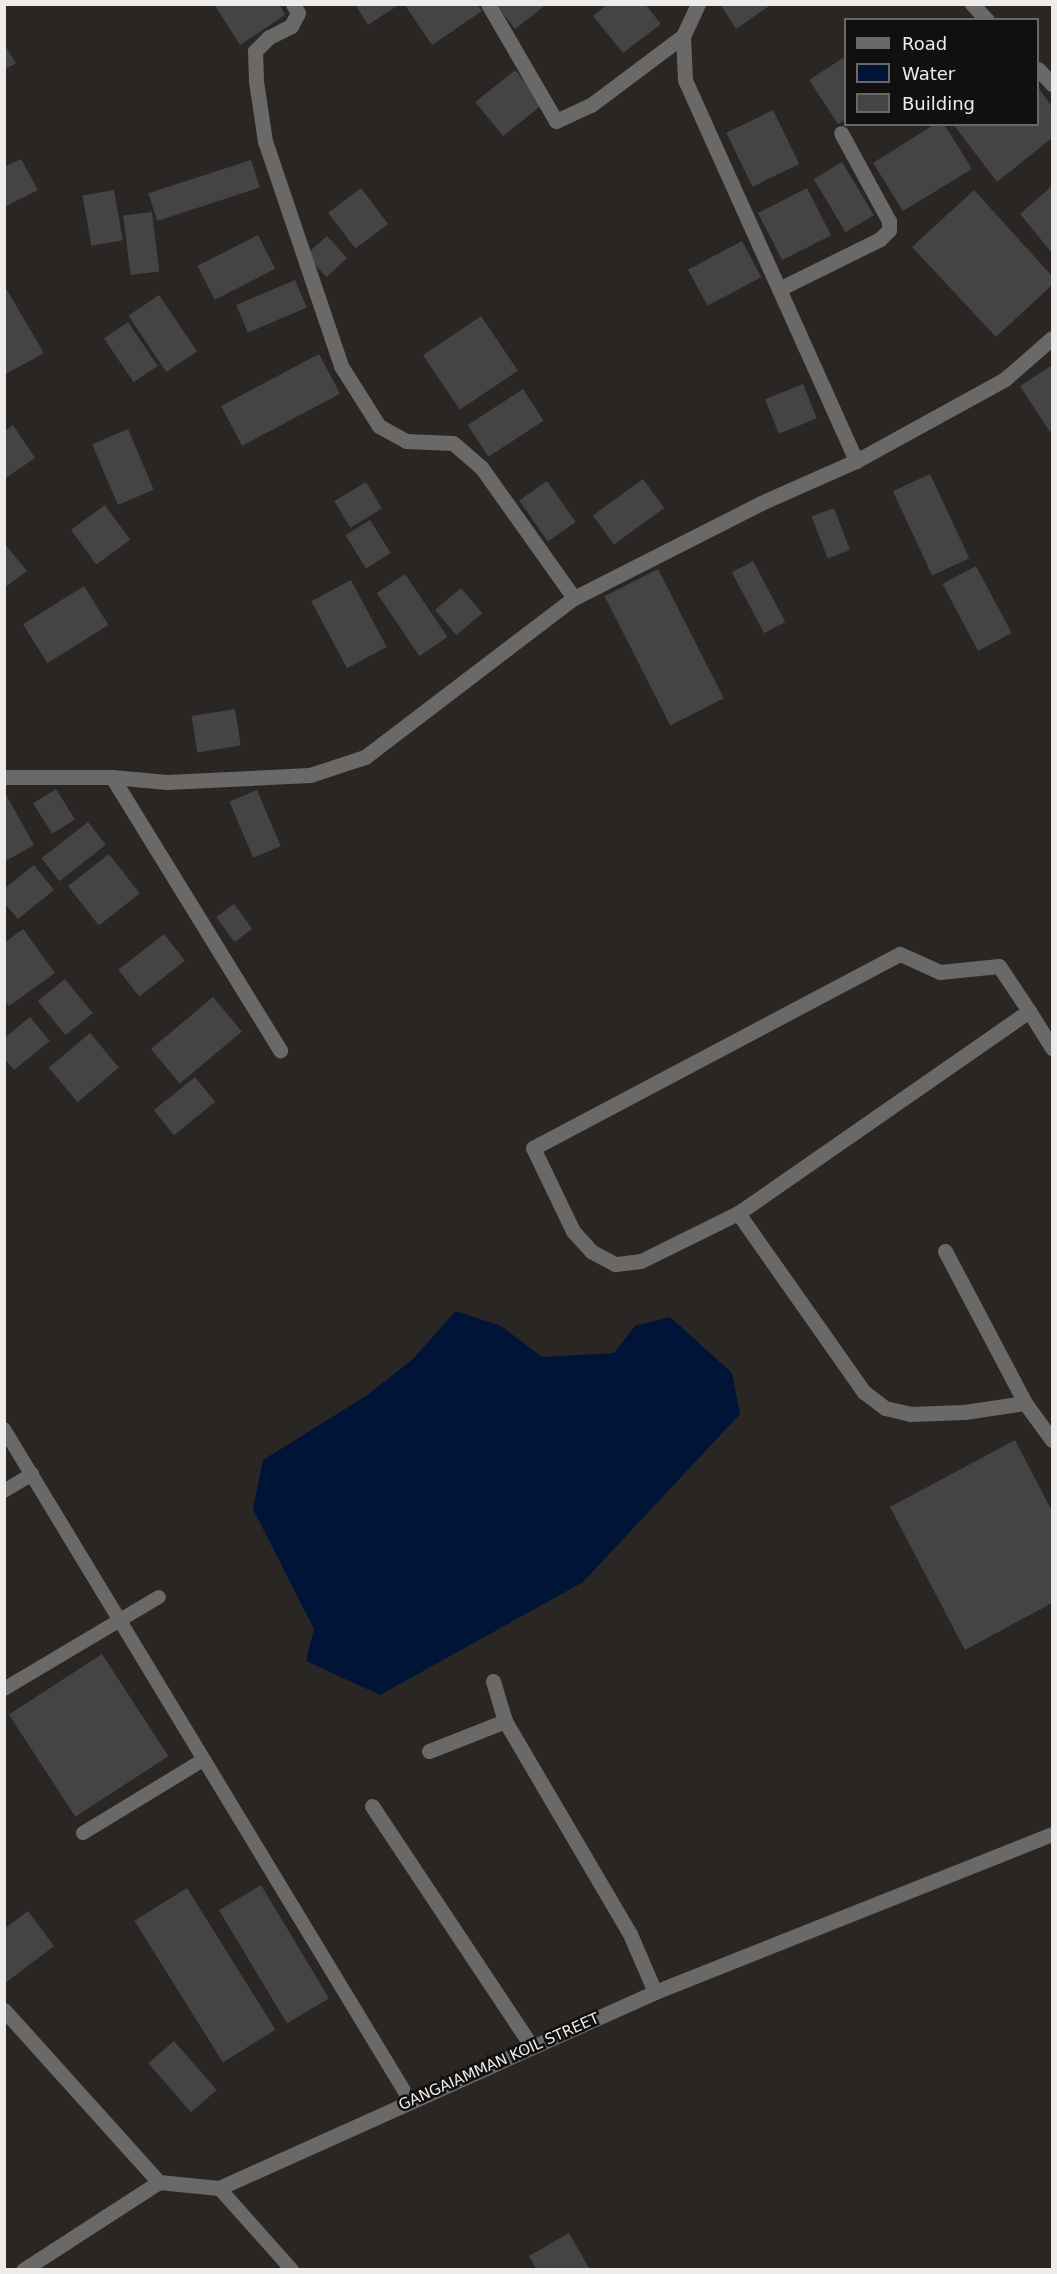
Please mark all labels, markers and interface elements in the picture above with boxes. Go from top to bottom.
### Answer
legend [844,18,1039,126]
text: Road [902,33,947,54]
text: Water [902,63,955,84]
text: Building [902,93,975,114]
street label: GANGAIAMMAN KOIL STREET [396,2010,602,2114]

